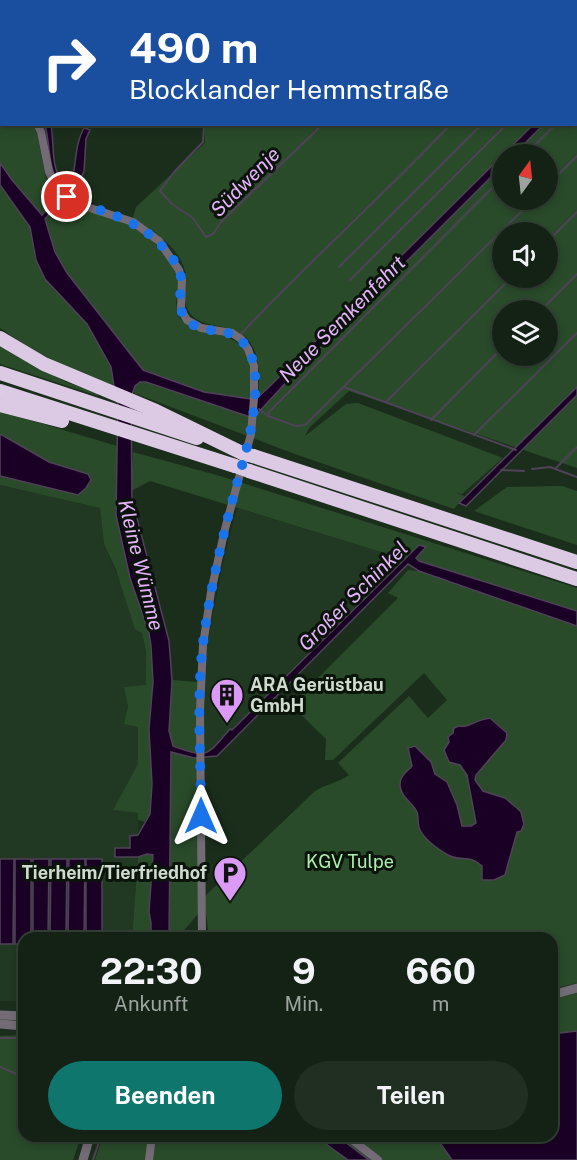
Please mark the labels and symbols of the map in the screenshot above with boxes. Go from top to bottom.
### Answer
water label: Südwenje [205,142,285,222]
north arrow [492,144,558,210]
pin [41,171,92,222]
water label: Neue Semkenfahrt [274,250,411,387]
water label: Kleine Wümme [113,497,169,633]
water label: Großer Schinkel [293,536,413,656]
place label: ARA Gerüstbau GmbH [250,674,384,716]
building icon: ARA Gerüstbau GmbH [209,677,245,724]
position arrow [169,784,233,848]
park label: KGV Tulpe [306,851,394,872]
parking icon: Tierheim/Tierfriedhof [212,855,248,902]
place label: Tierheim/Tierfriedhof [22,862,207,883]

